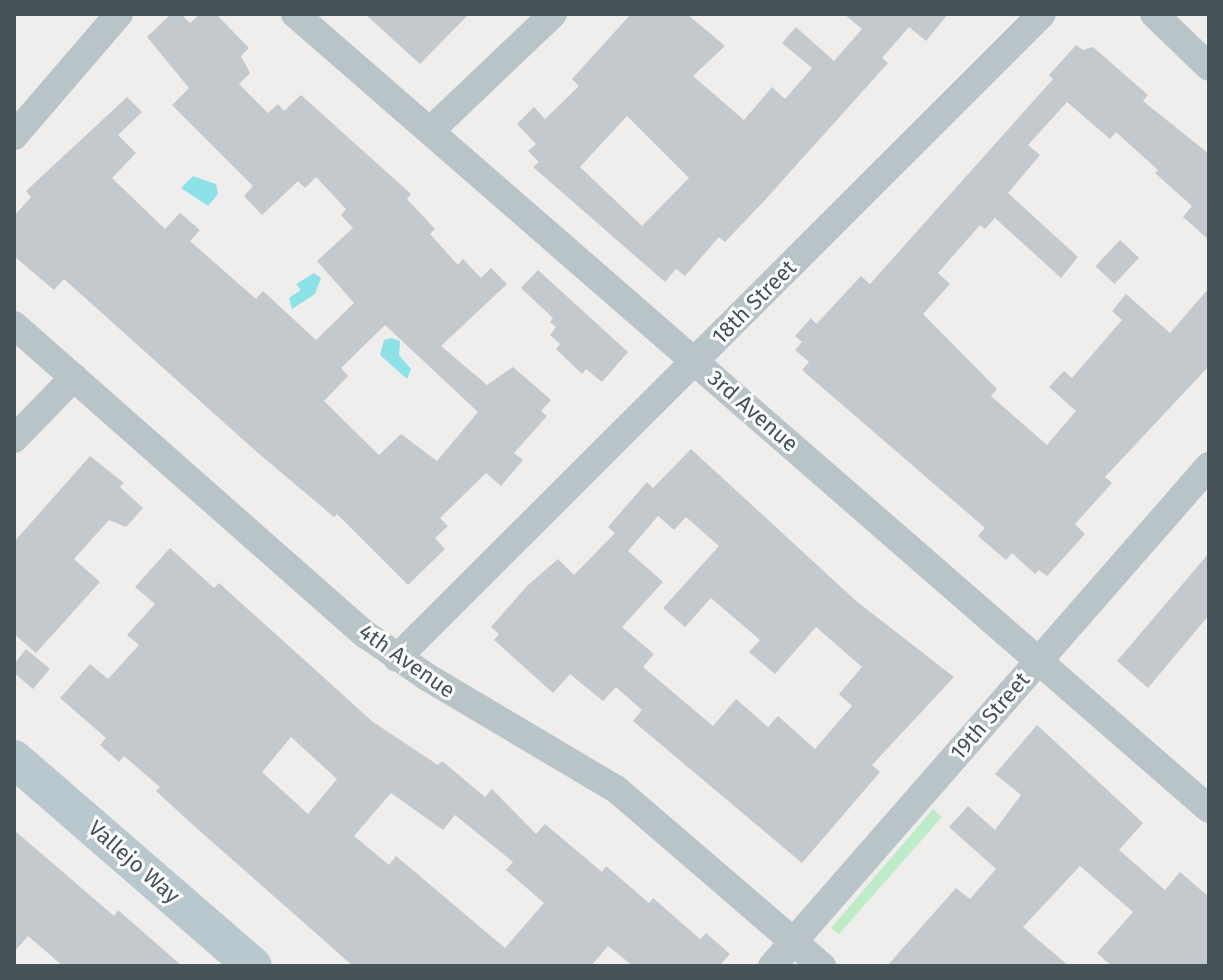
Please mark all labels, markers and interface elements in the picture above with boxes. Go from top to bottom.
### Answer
street label: 18th Street [706,254,802,350]
street label: 3rd Avenue [703,365,803,457]
street label: 4th Avenue [354,618,460,704]
street label: 19th Street [945,667,1035,765]
street label: Vallejo Way [83,815,185,909]

